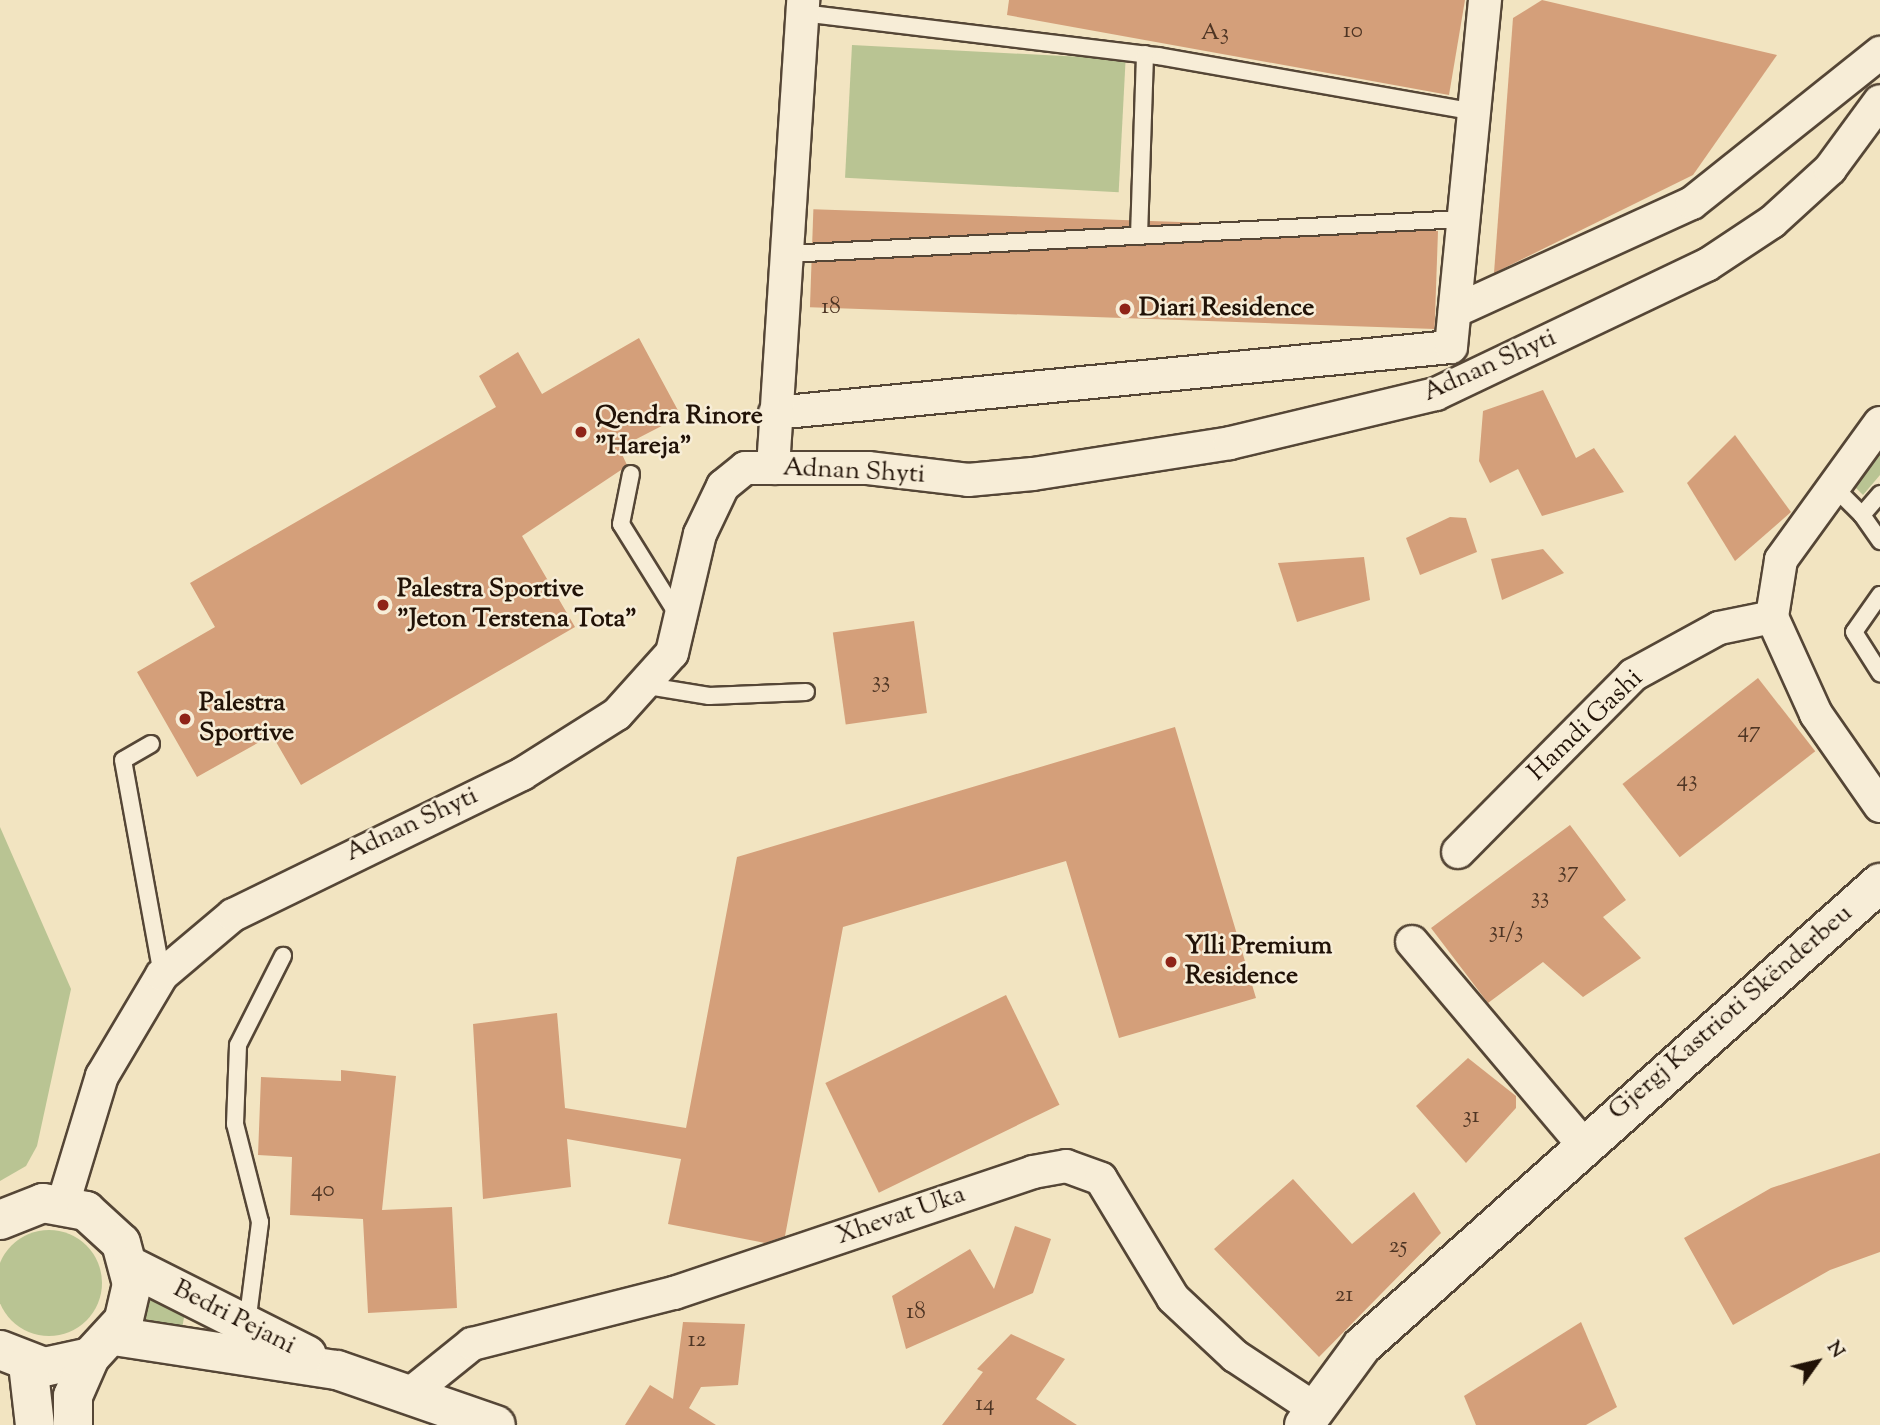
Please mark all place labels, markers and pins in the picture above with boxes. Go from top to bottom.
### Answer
place label: Diari Residence [1139,293,1314,325]
marker: Diari Residence [1117,301,1133,317]
place label: Qendra Rinore "Hareja" [595,401,763,462]
marker: Qendra Rinore "Hareja" [573,424,589,440]
place label: Palestra Sportive "Jeton Terstena Tota" [397,574,637,636]
marker: Palestra Sportive "Jeton Terstena Tota" [375,597,391,613]
place label: Palestra Sportive [199,688,294,750]
marker: Palestra Sportive [177,711,193,727]
place label: Ylli Premium Residence [1185,931,1332,992]
marker: Ylli Premium Residence [1163,954,1179,970]

